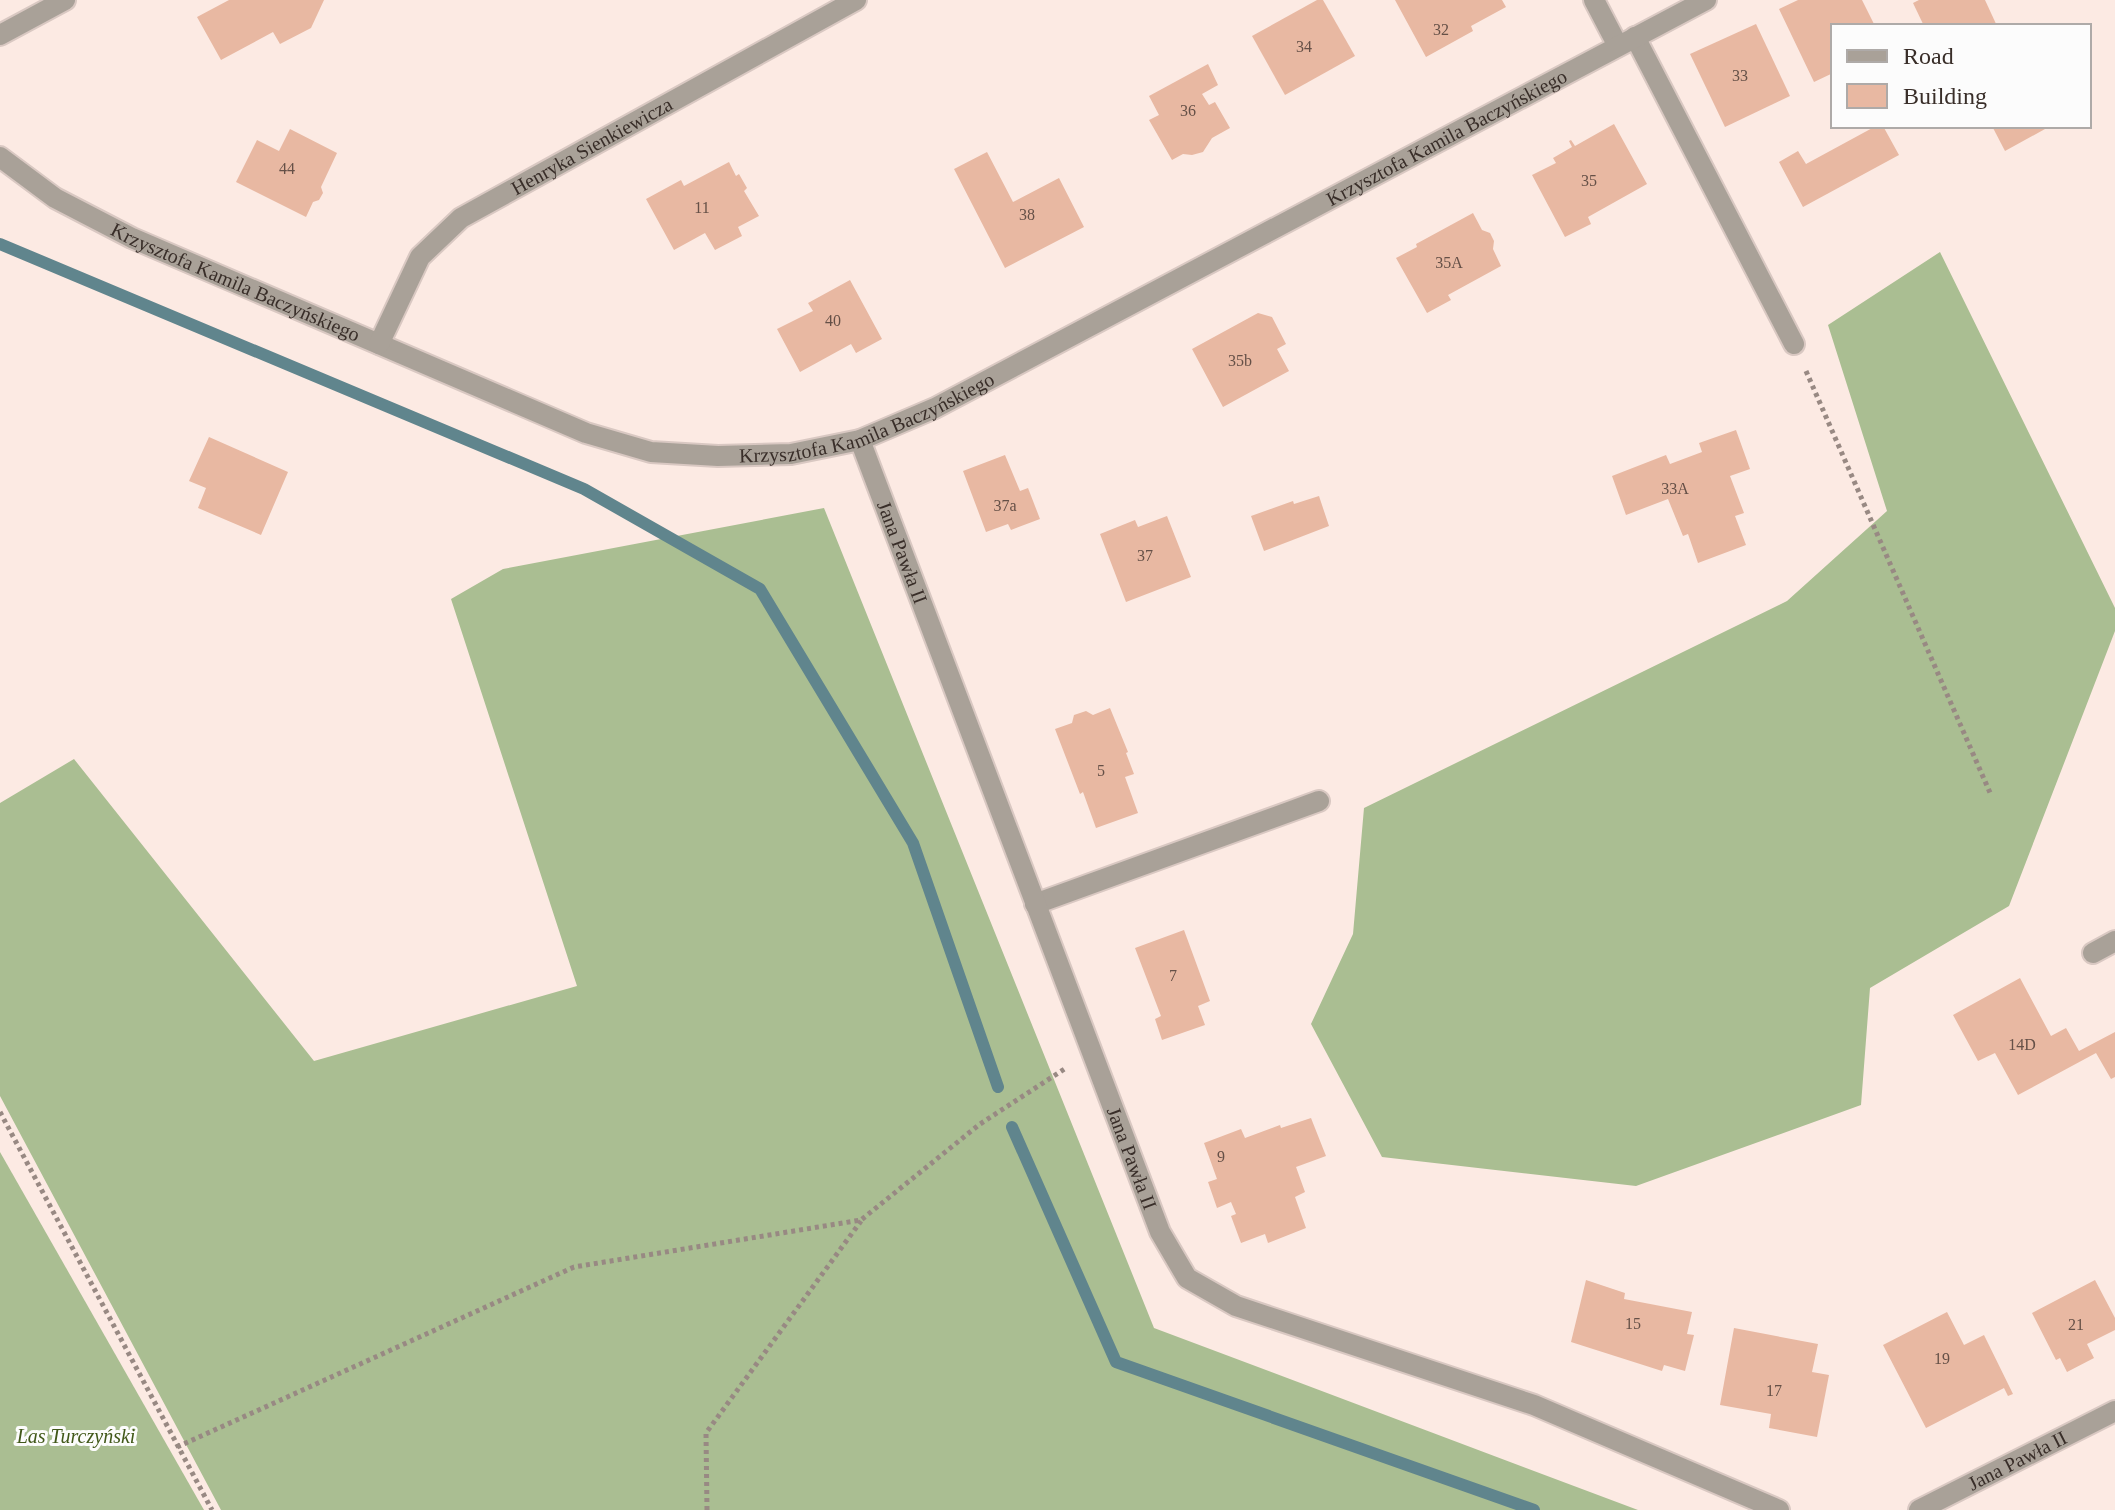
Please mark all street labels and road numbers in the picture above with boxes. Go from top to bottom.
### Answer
street label: Krzysztofa Kamila Baczyńskiego [1322,65,1571,210]
street label: Henryka Sienkiewicza [507,93,676,199]
street label: Krzysztofa Kamila Baczyńskiego [108,218,363,346]
street label: Krzysztofa Kamila Baczyńskiego [739,368,998,467]
street label: Jana Pawła II [873,498,932,607]
street label: Jana Pawła II [1103,1104,1161,1213]
street label: Jana Pawła II [1964,1426,2070,1495]

